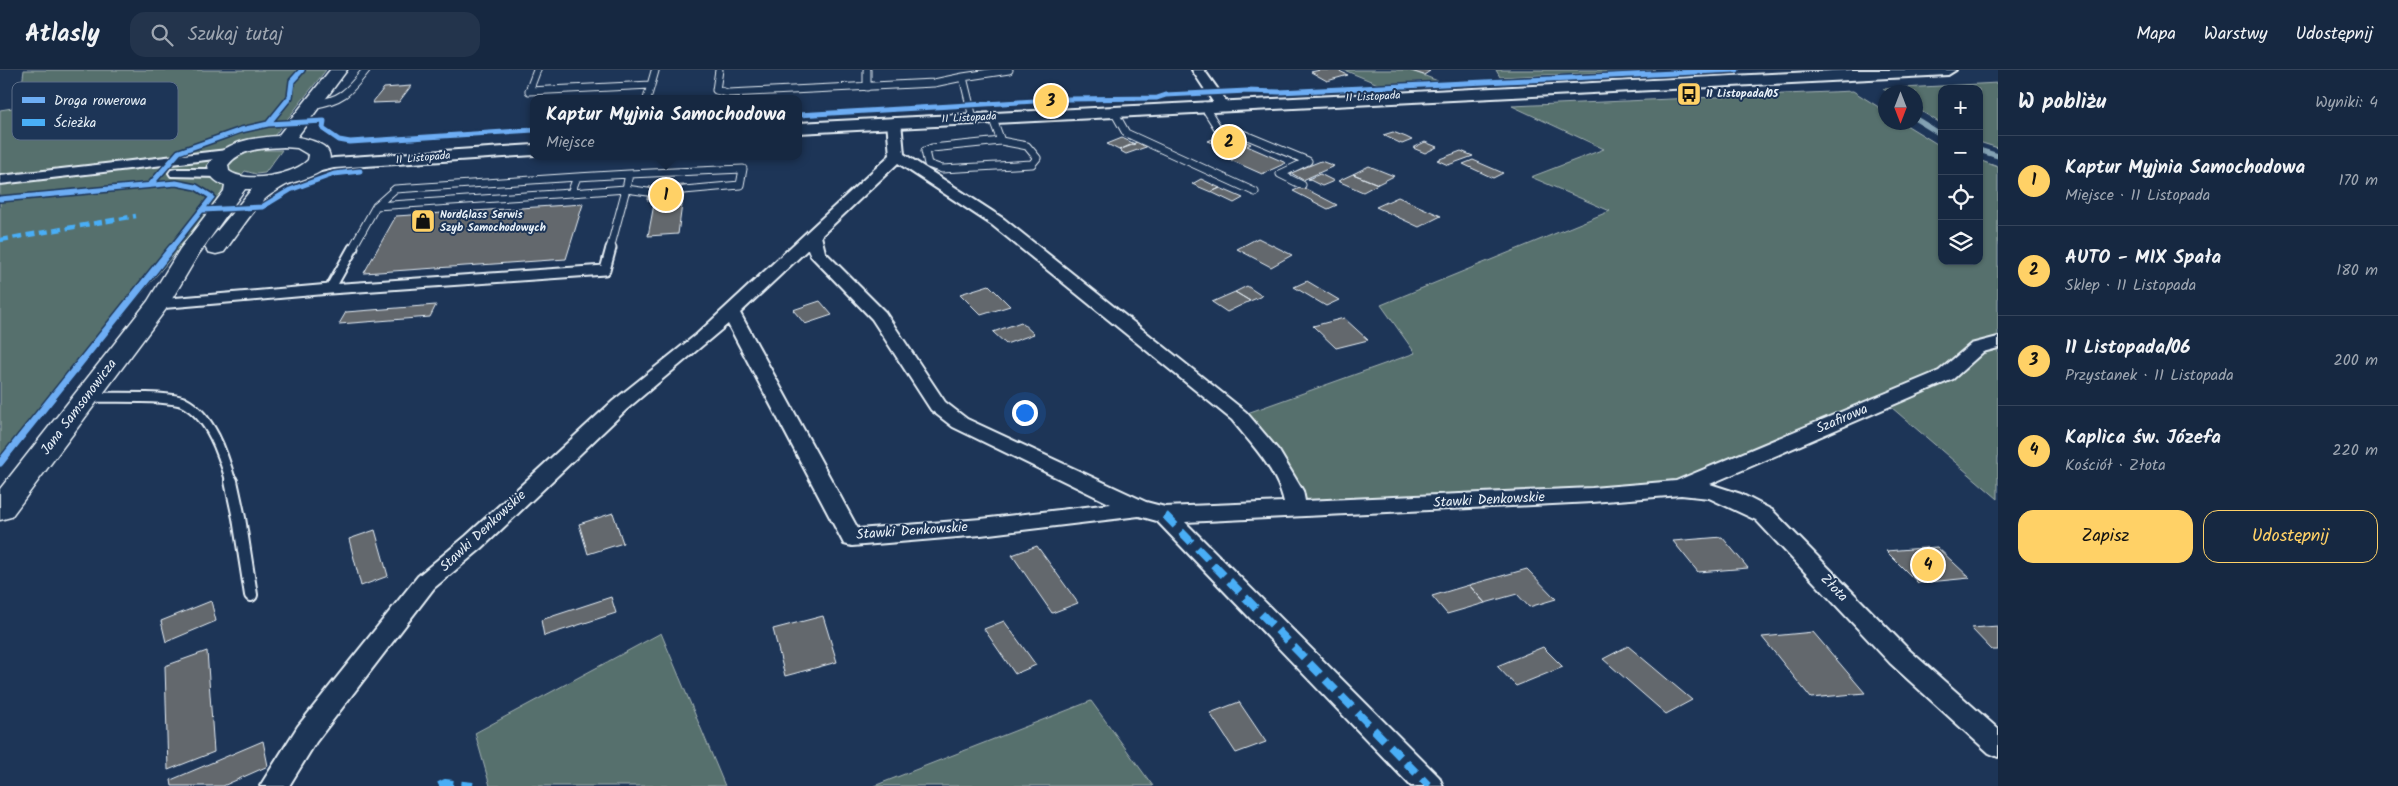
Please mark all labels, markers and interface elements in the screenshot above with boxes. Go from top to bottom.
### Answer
search box [130,12,480,57]
text: Atlasly [25,15,100,54]
text: Szukaj tutaj [188,20,283,50]
text: Mapa [2136,20,2176,49]
text: Warstwy [2204,20,2268,49]
text: Udostępnij [2296,20,2373,49]
icon: search [148,21,176,49]
bus stop icon: 11 Listopada/05 [1676,81,1702,107]
legend [12,82,178,140]
pin: 3 [1035,82,1067,120]
place label: 11 Listopada/05 [1706,85,1780,103]
north arrow [1878,85,1923,130]
map controls [1938,85,1983,265]
button: + [1938,85,1983,130]
text: W pobliżu [2018,86,2106,119]
street label: 11 Listopada [1345,87,1401,107]
text: Droga rowerowa [54,90,147,112]
text: Wyniki: 4 [2315,90,2378,115]
popup [530,95,802,160]
text: Kaptur Myjnia Samochodowa [546,100,786,130]
street label: 11 Listopada [941,108,997,128]
text: Ścieżka [54,112,96,134]
pin: 2 [1213,123,1245,161]
text: Miejsce [546,130,595,155]
button: − [1938,130,1983,175]
street label: 11 Listopada [395,147,451,169]
text: Kaptur Myjnia Samochodowa [2065,153,2305,183]
text: 1 [2032,168,2036,193]
text: 170 m [2338,168,2378,193]
button: locate [1938,175,1983,220]
pin: 1 [650,176,682,214]
text: Miejsce · 11 Listopada [2065,183,2210,208]
place label: NordGlass Serwis Szyb Samochodowych [440,206,546,237]
shop icon: NordGlass Serwis Szyb Samochodowych [410,208,436,234]
button: layers [1938,220,1983,265]
text: AUTO - MIX Spała [2065,243,2221,273]
text: 2 [2029,258,2039,283]
text: 180 m [2336,258,2378,283]
text: Sklep · 11 Listopada [2065,273,2196,298]
text: 11 Listopada/06 [2065,333,2190,363]
text: 3 [2030,348,2038,373]
text: 200 m [2334,348,2378,373]
street label: Jana Samsonowicza [35,354,123,460]
text: Przystanek · 11 Listopada [2065,363,2234,388]
street label: Szafirowa [1813,398,1871,440]
your location [1012,400,1038,426]
text: Kaplica św. Józefa [2065,423,2221,453]
text: 4 [2030,438,2038,463]
text: 220 m [2332,438,2378,463]
text: Kościół · Złota [2065,453,2166,478]
street label: Stawki Denkowskie [435,484,532,577]
street label: Stawki Denkowskie [1433,486,1546,514]
button: Zapisz [2018,510,2193,563]
button: Udostępnij [2203,510,2378,563]
street label: Stawki Denkowskie [856,516,969,546]
pin: 4 [1912,546,1944,584]
street label: Złota [1815,569,1853,607]

